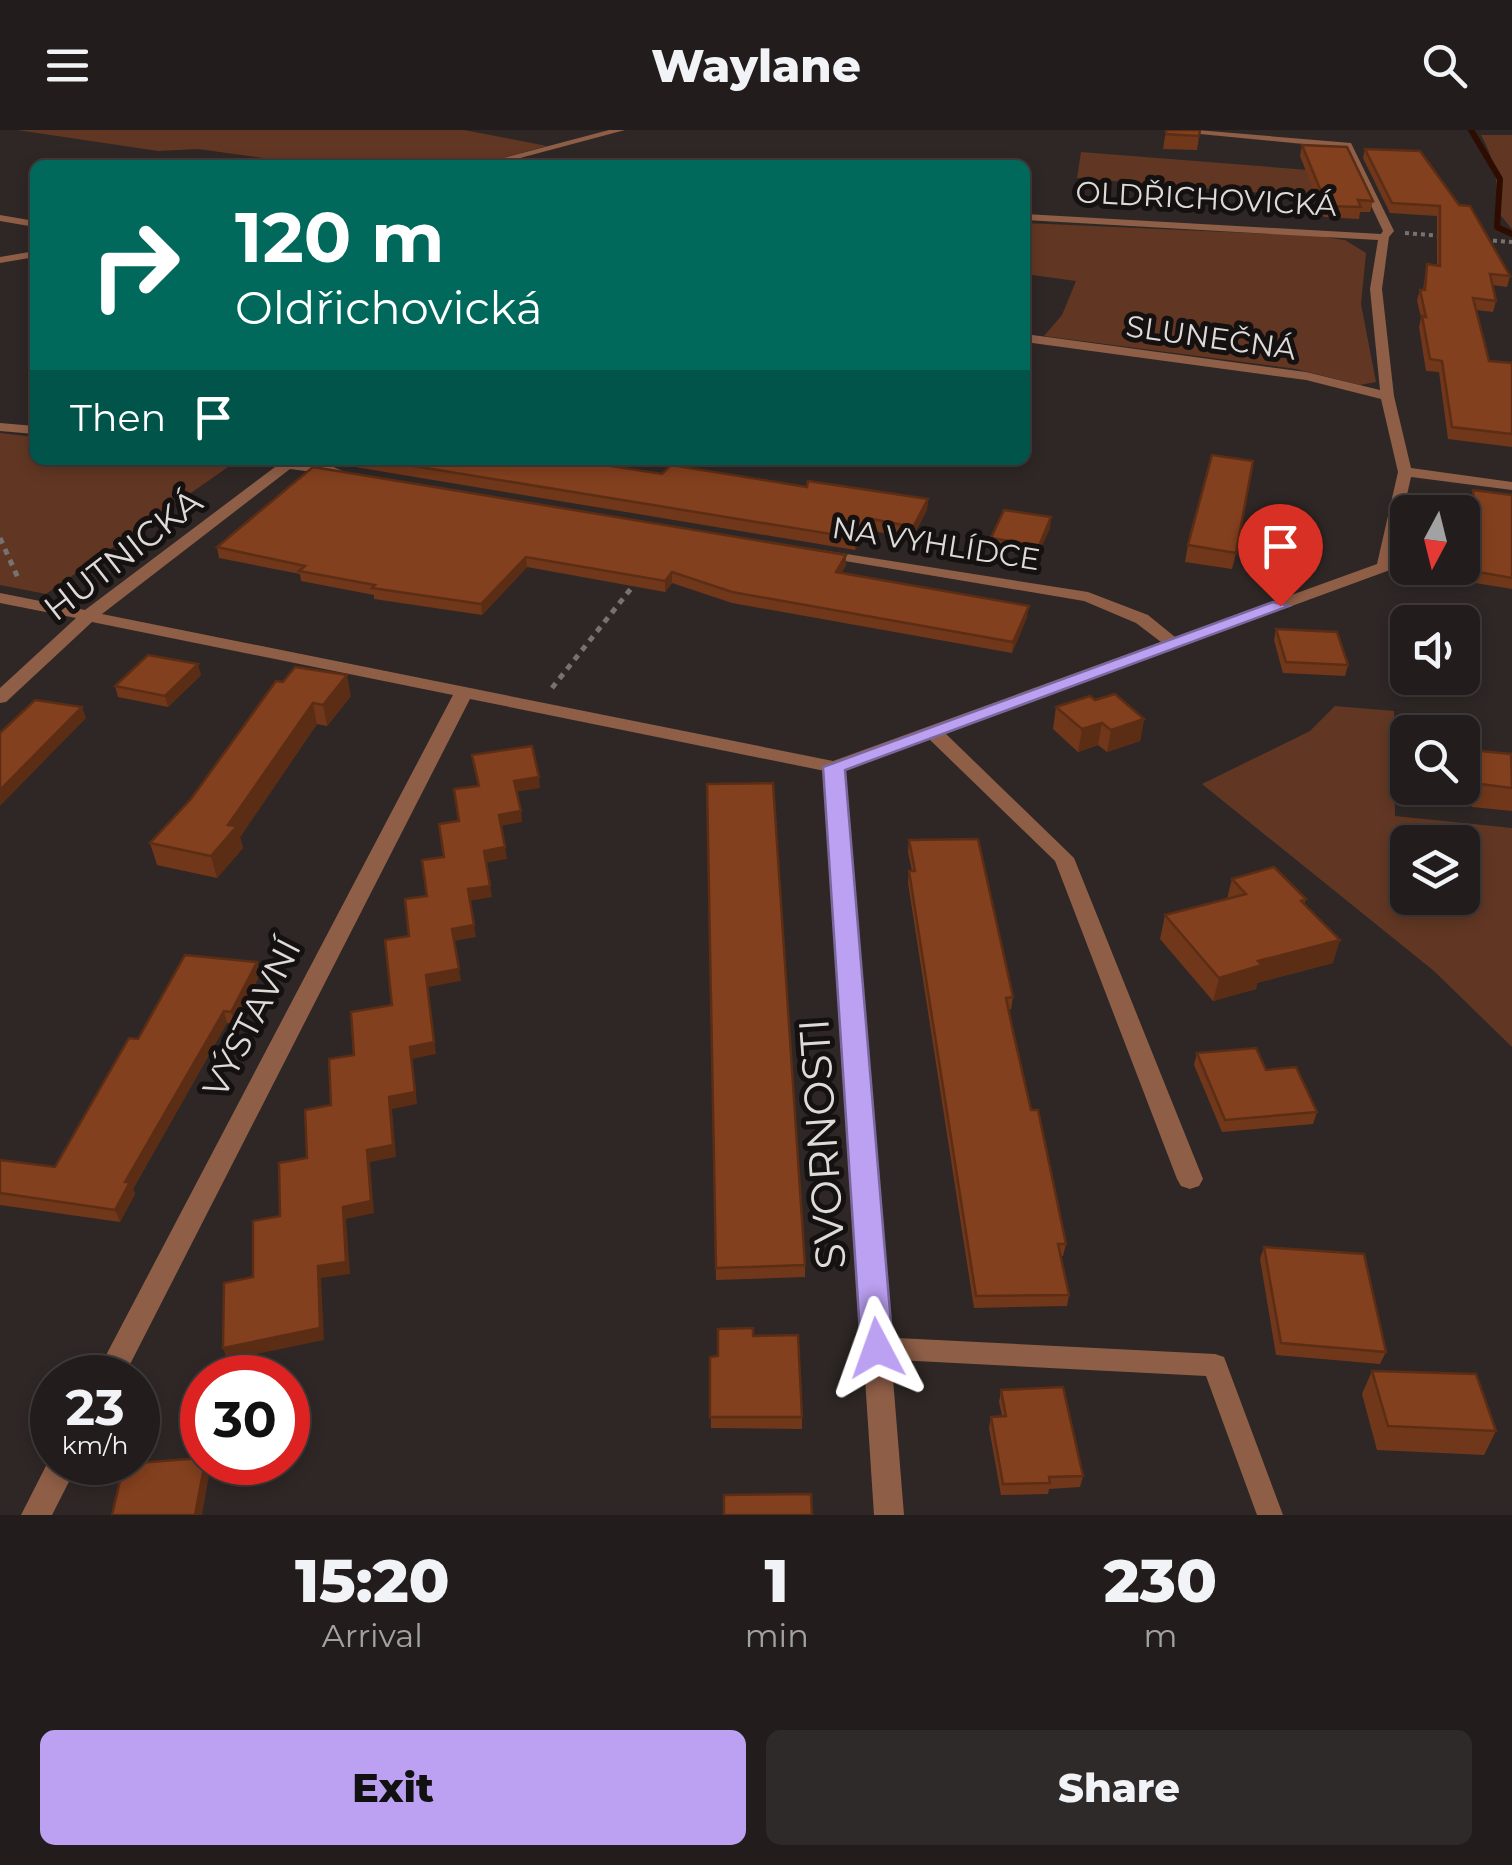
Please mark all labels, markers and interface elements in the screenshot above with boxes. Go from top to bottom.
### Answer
icon: menu [40,38,95,93]
text: Waylane [651,38,861,93]
icon: search [1417,38,1472,93]
street label: OLDŘICHOVICKÁ [1075,173,1338,224]
text: 120 m [235,194,445,280]
icon: right [70,200,200,330]
text: Oldřichovická [235,280,543,335]
street label: SLUNEČNÁ [1124,307,1299,368]
icon: arrive [186,390,241,445]
text: Then [70,394,166,441]
street label: HUTNICKÁ [35,479,211,630]
north arrow [1390,495,1480,585]
map controls [1390,495,1480,915]
pin [1238,504,1323,607]
street label: NA VYHLÍDCE [829,509,1043,578]
icon: arrive [1253,519,1308,574]
button: sound [1390,605,1480,695]
button: search [1390,715,1480,805]
button: layers [1390,825,1480,915]
street label: VÝSTAVNÍ [193,930,310,1104]
street label: SVORNOSTI [787,1017,857,1271]
position arrow [825,1296,929,1400]
speed limit sign: 30 [180,1355,310,1485]
text: 23 [65,1377,125,1438]
text: km/h [62,1430,128,1460]
text: 15:20 [295,1544,450,1617]
text: 1 [765,1544,789,1617]
text: 230 [1104,1544,1217,1617]
text: Arrival [322,1616,423,1655]
text: min [745,1616,809,1655]
text: m [1143,1616,1177,1655]
button: Exit [40,1730,746,1845]
button: Share [766,1730,1472,1845]

